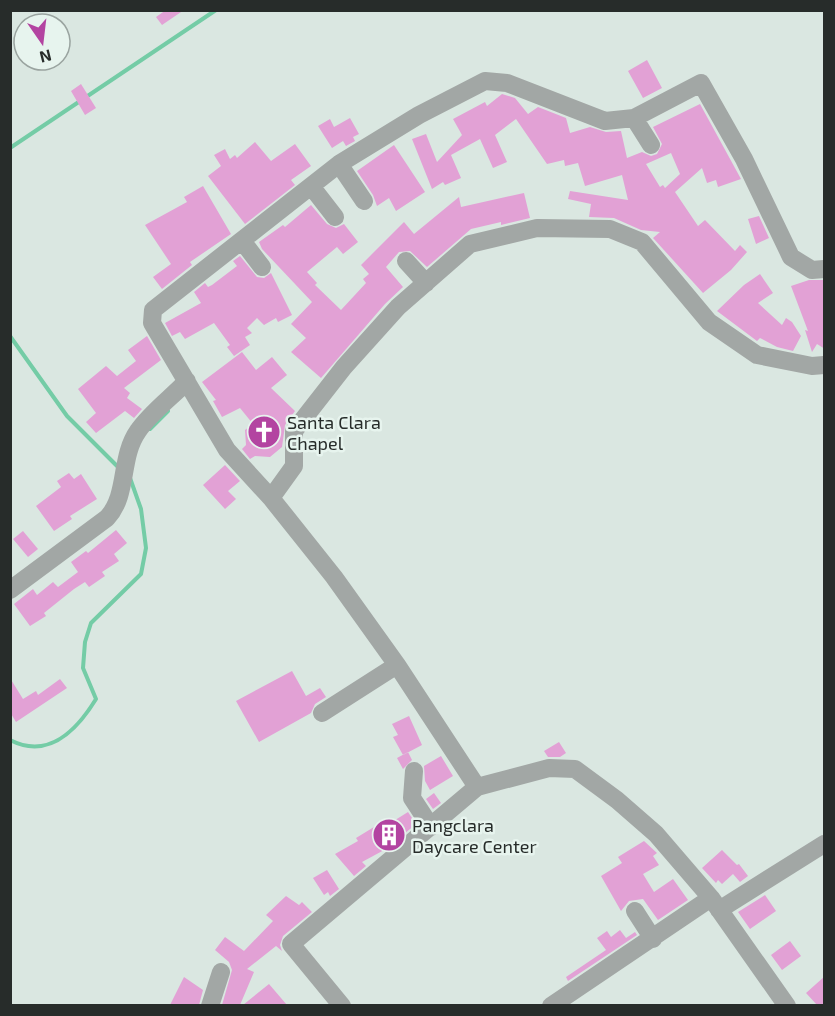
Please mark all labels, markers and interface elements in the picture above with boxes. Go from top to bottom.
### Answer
north arrow [12,12,72,72]
text: N [38,46,54,68]
place label: Santa Clara Chapel [287,411,381,454]
church icon: Santa Clara Chapel [246,414,282,450]
place label: Pangclara Daycare Center [412,814,537,857]
building icon: Pangclara Daycare Center [371,817,407,853]

